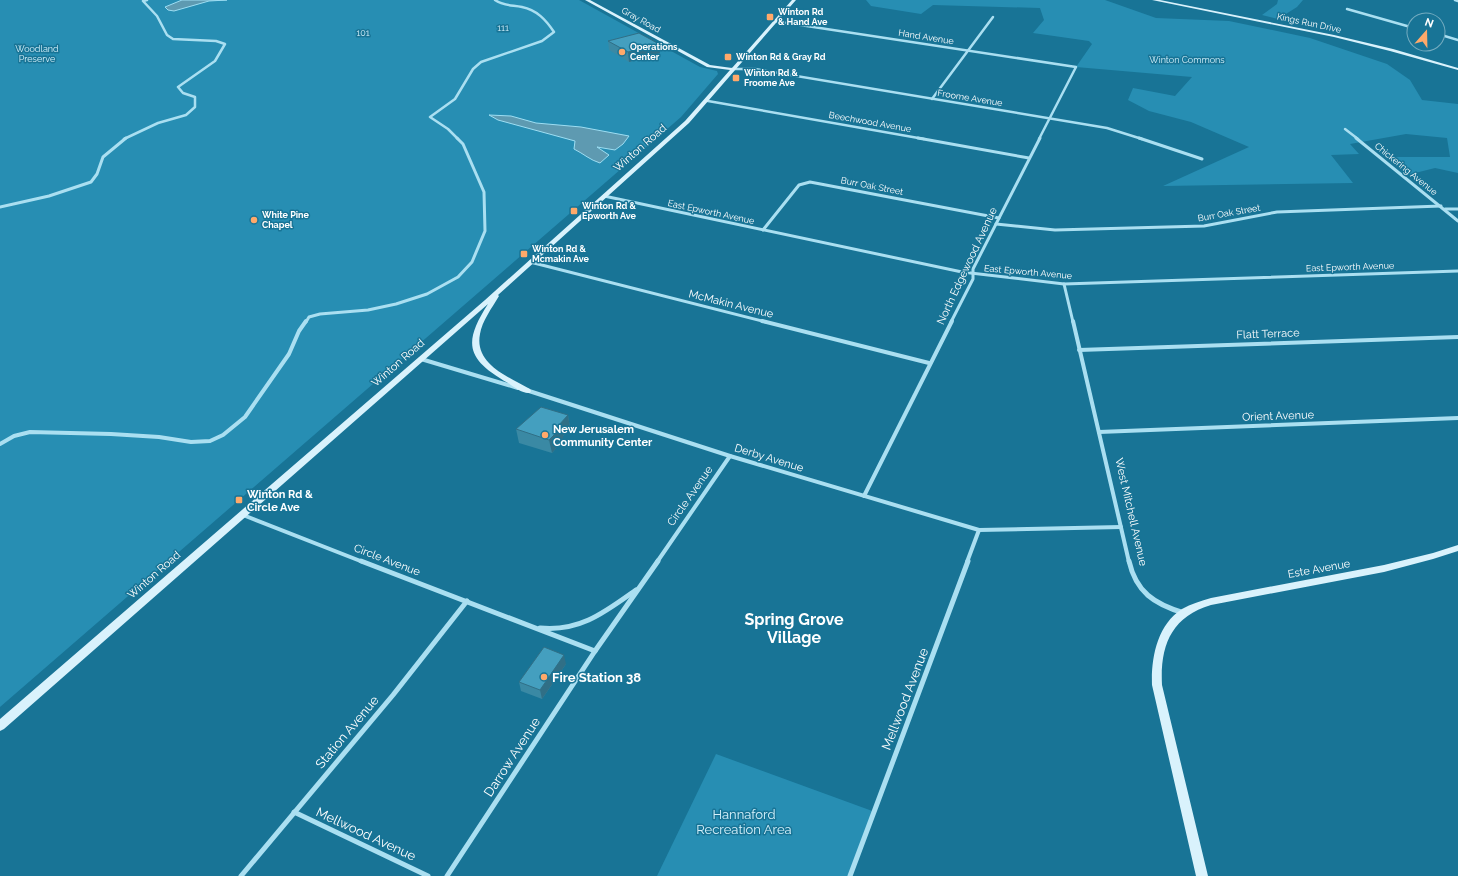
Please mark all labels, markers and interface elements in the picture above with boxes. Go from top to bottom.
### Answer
street label: Gray Road [620,5,663,35]
place label: Winton Rd & Hand Ave [778,7,828,27]
street label: Kings Run Drive [1276,11,1343,35]
marker: Winton Rd & Hand Ave [765,12,775,22]
north arrow [1406,12,1446,52]
text: N [1423,16,1435,31]
park label: 111 [497,23,509,33]
park label: 101 [356,28,370,38]
street label: Hand Avenue [898,28,955,46]
place label: Operations Center [630,42,678,62]
park label: Woodland Preserve [15,44,59,64]
marker: Operations Center [617,47,627,57]
marker: Winton Rd & Gray Rd [723,52,733,62]
place label: Winton Rd & Gray Rd [736,52,826,62]
park label: Winton Commons [1149,55,1225,65]
place label: Winton Rd & Froome Ave [744,68,798,88]
marker: Winton Rd & Froome Ave [731,73,741,83]
street label: Froome Avenue [937,88,1004,108]
street label: Beechwood Avenue [828,110,913,134]
street label: Winton Road [611,121,669,175]
street label: Chickering Avenue [1373,141,1440,198]
street label: Burr Oak Street [840,175,904,197]
street label: East Epworth Avenue [667,198,756,226]
place label: Winton Rd & Epworth Ave [582,201,637,221]
street label: Burr Oak Street [1197,203,1261,223]
street label: North Edgewood Avenue [934,205,1000,327]
marker: Winton Rd & Epworth Ave [569,206,579,216]
place label: White Pine Chapel [262,210,309,230]
marker: White Pine Chapel [249,215,259,225]
place label: Winton Rd & Mcmakin Ave [532,244,590,264]
marker: Winton Rd & Mcmakin Ave [519,249,529,259]
street label: East Epworth Avenue [1306,260,1395,274]
street label: East Epworth Avenue [984,263,1073,281]
street label: McMakin Avenue [687,287,775,321]
street label: Flatt Terrace [1236,326,1300,342]
street label: Winton Road [369,336,427,390]
street label: Orient Avenue [1242,408,1315,424]
place label: New Jerusalem Community Center [553,423,653,449]
marker: New Jerusalem Community Center [540,430,550,440]
street label: Derby Avenue [733,441,806,475]
street label: West Mitchell Avenue [1112,457,1150,568]
street label: Circle Avenue [665,463,716,528]
place label: Winton Rd & Circle Ave [247,488,313,514]
marker: Winton Rd & Circle Ave [234,495,244,505]
street label: Circle Avenue [352,541,423,579]
street label: Winton Road [125,548,183,602]
street label: Este Avenue [1287,557,1352,581]
district label: Spring Grove Village [744,610,844,647]
street label: Mellwood Avenue [879,645,932,752]
place label: Fire Station 38 [552,670,641,685]
marker: Fire Station 38 [539,672,549,682]
street label: Station Avenue [312,692,382,771]
street label: Darrow Avenue [481,714,543,799]
street label: Mellwood Avenue [314,804,419,864]
park label: Hannaford Recreation Area [696,807,792,837]

